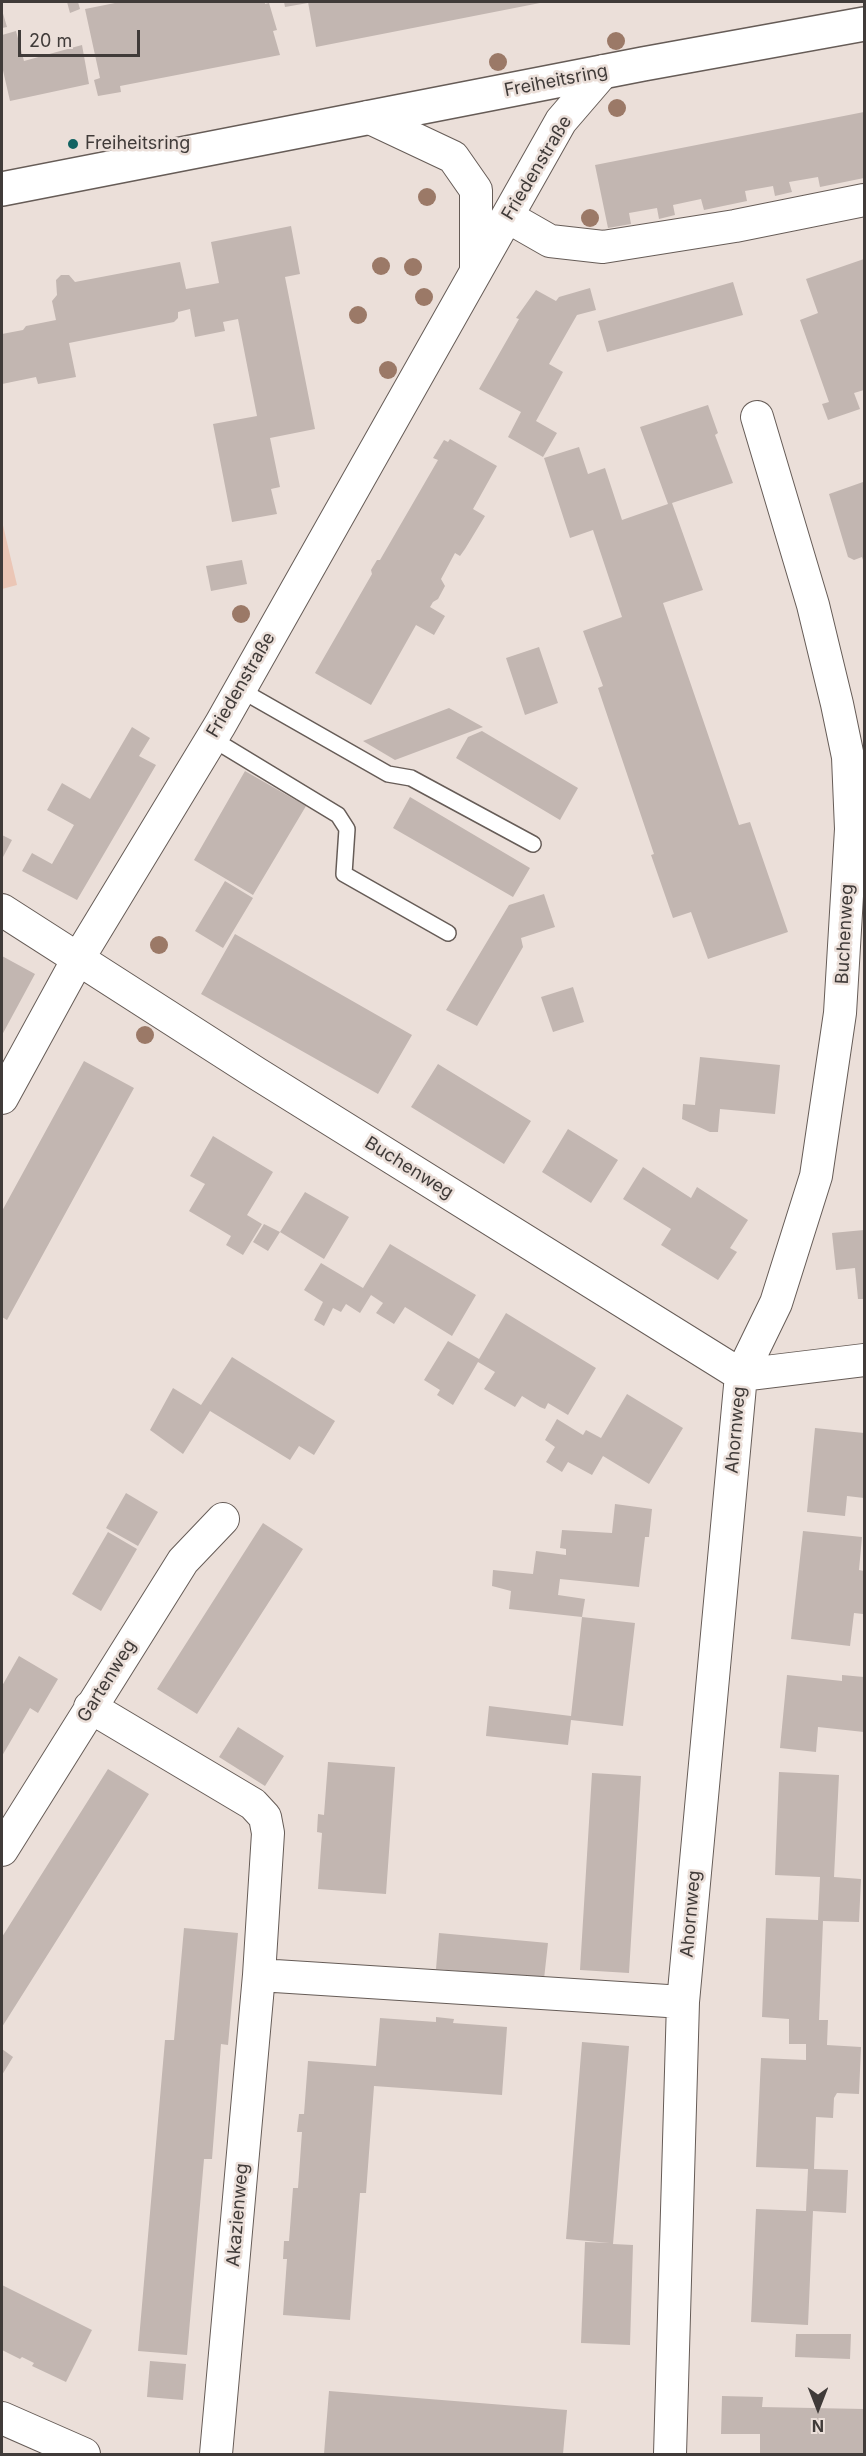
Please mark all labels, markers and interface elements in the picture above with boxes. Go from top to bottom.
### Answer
scale bar [21,18,142,56]
text: 20 m [29,30,72,51]
street label: Freiheitsring [502,60,610,102]
street label: Friedenstraße [497,112,577,224]
place label: Freiheitsring [85,133,190,155]
marker: Freiheitsring [66,137,80,151]
street label: Friedenstraße [202,628,280,742]
street label: Buchenweg [832,883,858,985]
street label: Buchenweg [361,1132,457,1204]
street label: Ahornweg [721,1385,751,1475]
street label: Gartenweg [73,1636,141,1726]
street label: Ahornweg [676,1869,706,1959]
street label: Akazienweg [223,2162,253,2268]
north arrow [788,2378,848,2438]
text: N [812,2416,824,2436]

